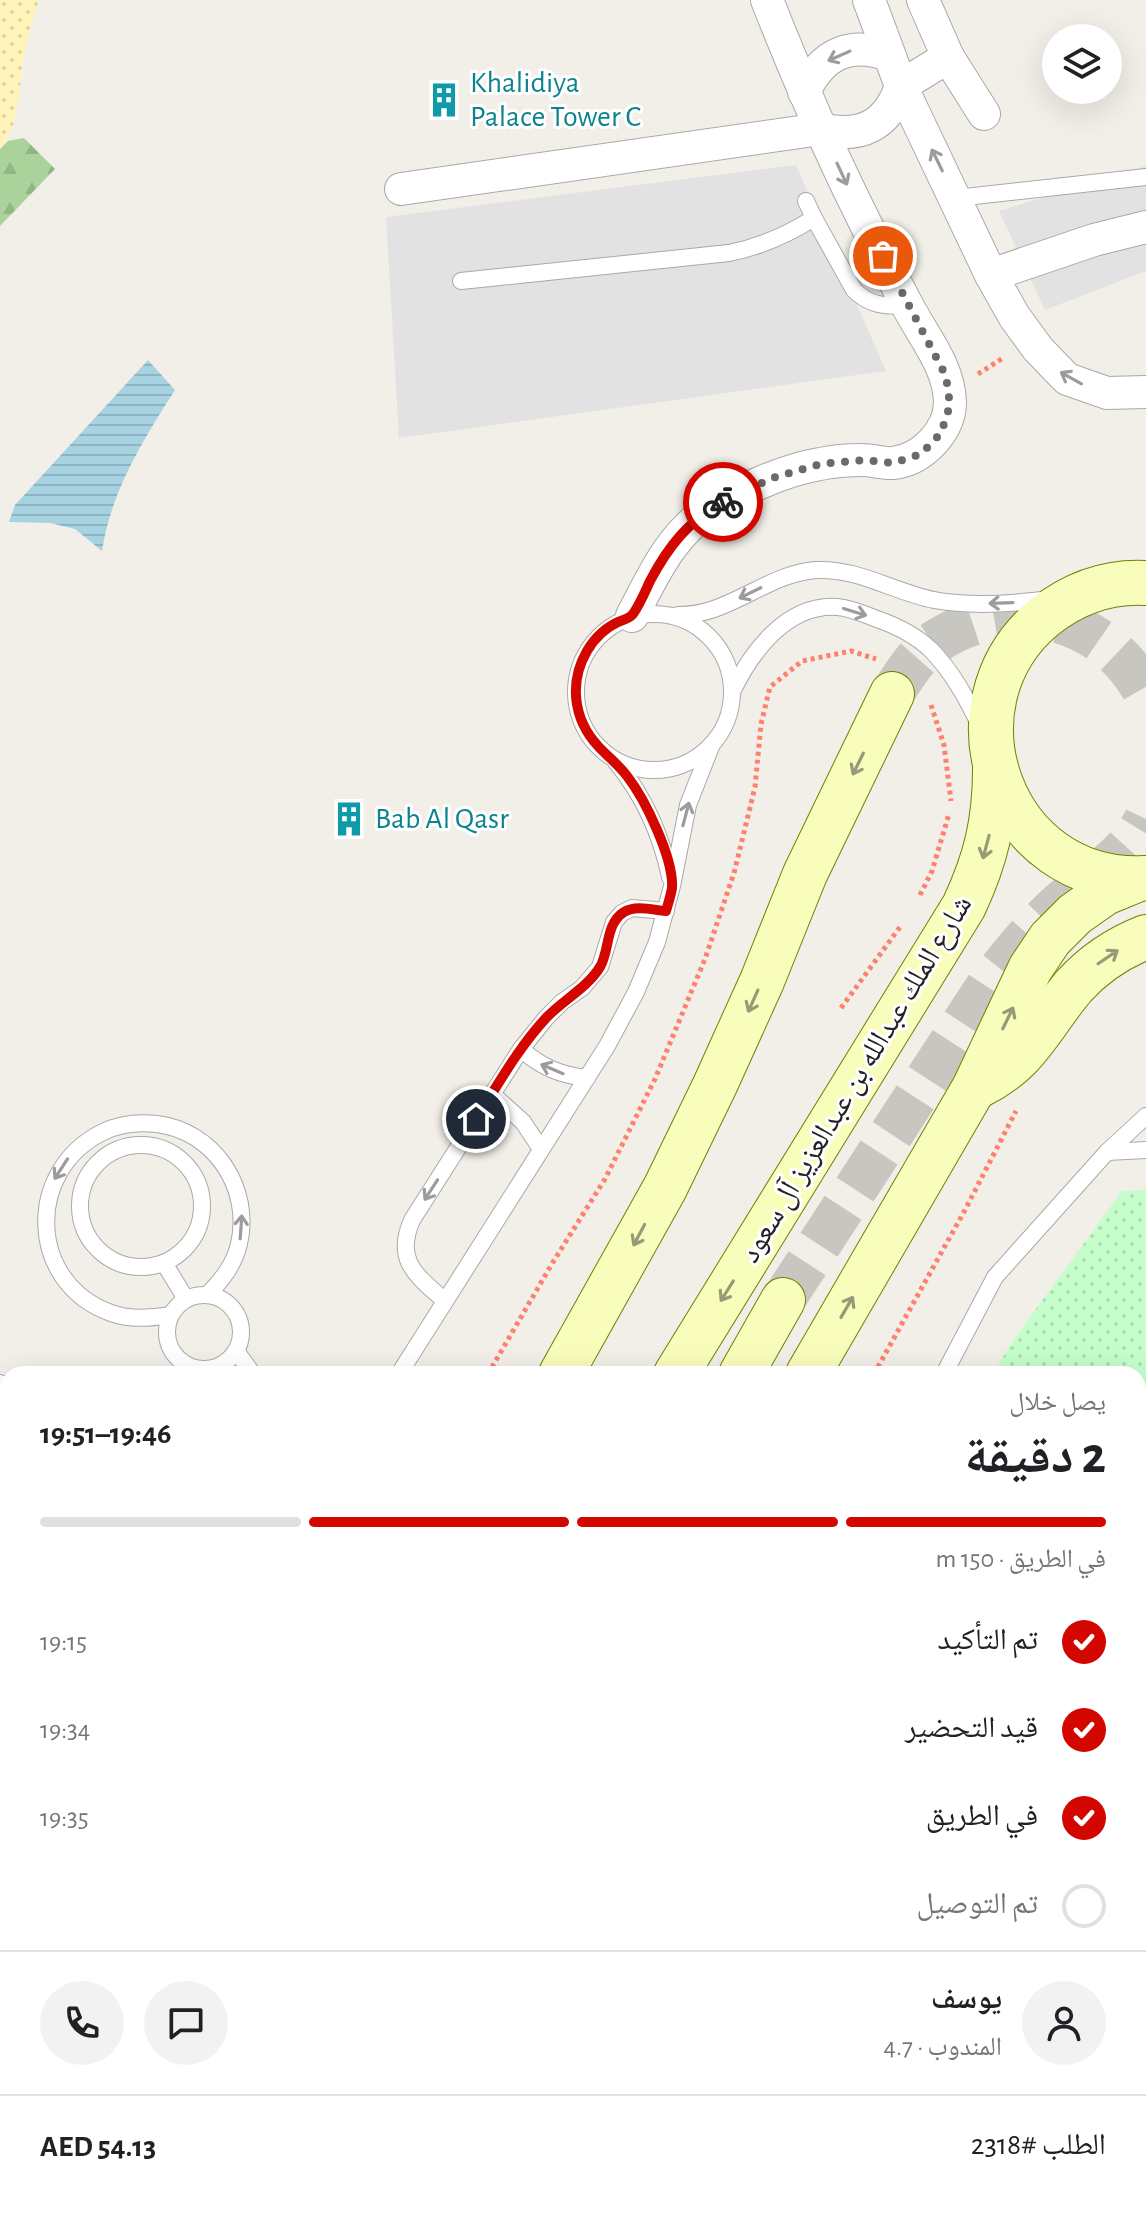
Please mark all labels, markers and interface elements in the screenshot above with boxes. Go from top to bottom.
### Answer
map controls [1042,24,1122,104]
button: layers [1042,24,1122,104]
one-way arrow [827,49,851,64]
place label: Khalidiya Palace Tower C [470,68,641,132]
building icon: Khalidiya Palace Tower C [425,81,463,119]
one-way arrow [929,148,944,172]
one-way arrow [835,162,850,186]
pin [849,222,917,290]
icon: bag [861,234,905,278]
one-way arrow [1060,370,1084,386]
courier [683,462,763,542]
icon: bike [701,480,745,524]
one-way arrow [739,585,763,601]
one-way arrow [988,596,1015,611]
one-way arrow [843,605,868,620]
one-way arrow [850,751,865,775]
building icon: Bab Al Qasr [330,800,368,838]
one-way arrow [679,801,694,827]
place label: Bab Al Qasr [375,804,509,834]
one-way arrow [978,833,993,859]
street label: شارع الملك عبدالله بن عبدالعزيز آل سعود [734,890,980,1269]
one-way arrow [1096,949,1118,965]
one-way arrow [744,989,759,1013]
one-way arrow [1001,1006,1016,1030]
one-way arrow [540,1060,564,1075]
pin [442,1085,510,1153]
icon: home [454,1097,498,1141]
one-way arrow [53,1157,69,1180]
one-way arrow [423,1178,440,1200]
one-way arrow [233,1214,248,1241]
one-way arrow [631,1223,647,1247]
one-way arrow [719,1279,735,1302]
one-way arrow [840,1295,855,1319]
text: يصل خلال [1009,1389,1106,1415]
text: 19:46–19:51 [40,1419,172,1449]
text: 2 دقيقة [964,1430,1106,1482]
text: في الطريق · 150 m [936,1546,1106,1572]
icon: check [1062,1620,1106,1664]
text: تم التأكيد [938,1625,1038,1655]
text: 19:15 [40,1629,87,1655]
icon: check [1062,1708,1106,1752]
text: قيد التحضير [905,1713,1038,1743]
text: 19:34 [40,1717,90,1743]
icon: check [1062,1796,1106,1840]
text: في الطريق [926,1801,1038,1831]
text: 19:35 [40,1805,89,1831]
text: تم التوصيل [916,1889,1038,1919]
button: phone [40,1981,124,2065]
button: chat [144,1981,228,2065]
button: person [1022,1981,1106,2065]
text: يوسف [931,1984,1002,2014]
text: المندوب · 4.7 [884,2034,1002,2060]
text: الطلب #2318 [971,2130,1106,2160]
text: AED 54.13 [40,2132,156,2162]

